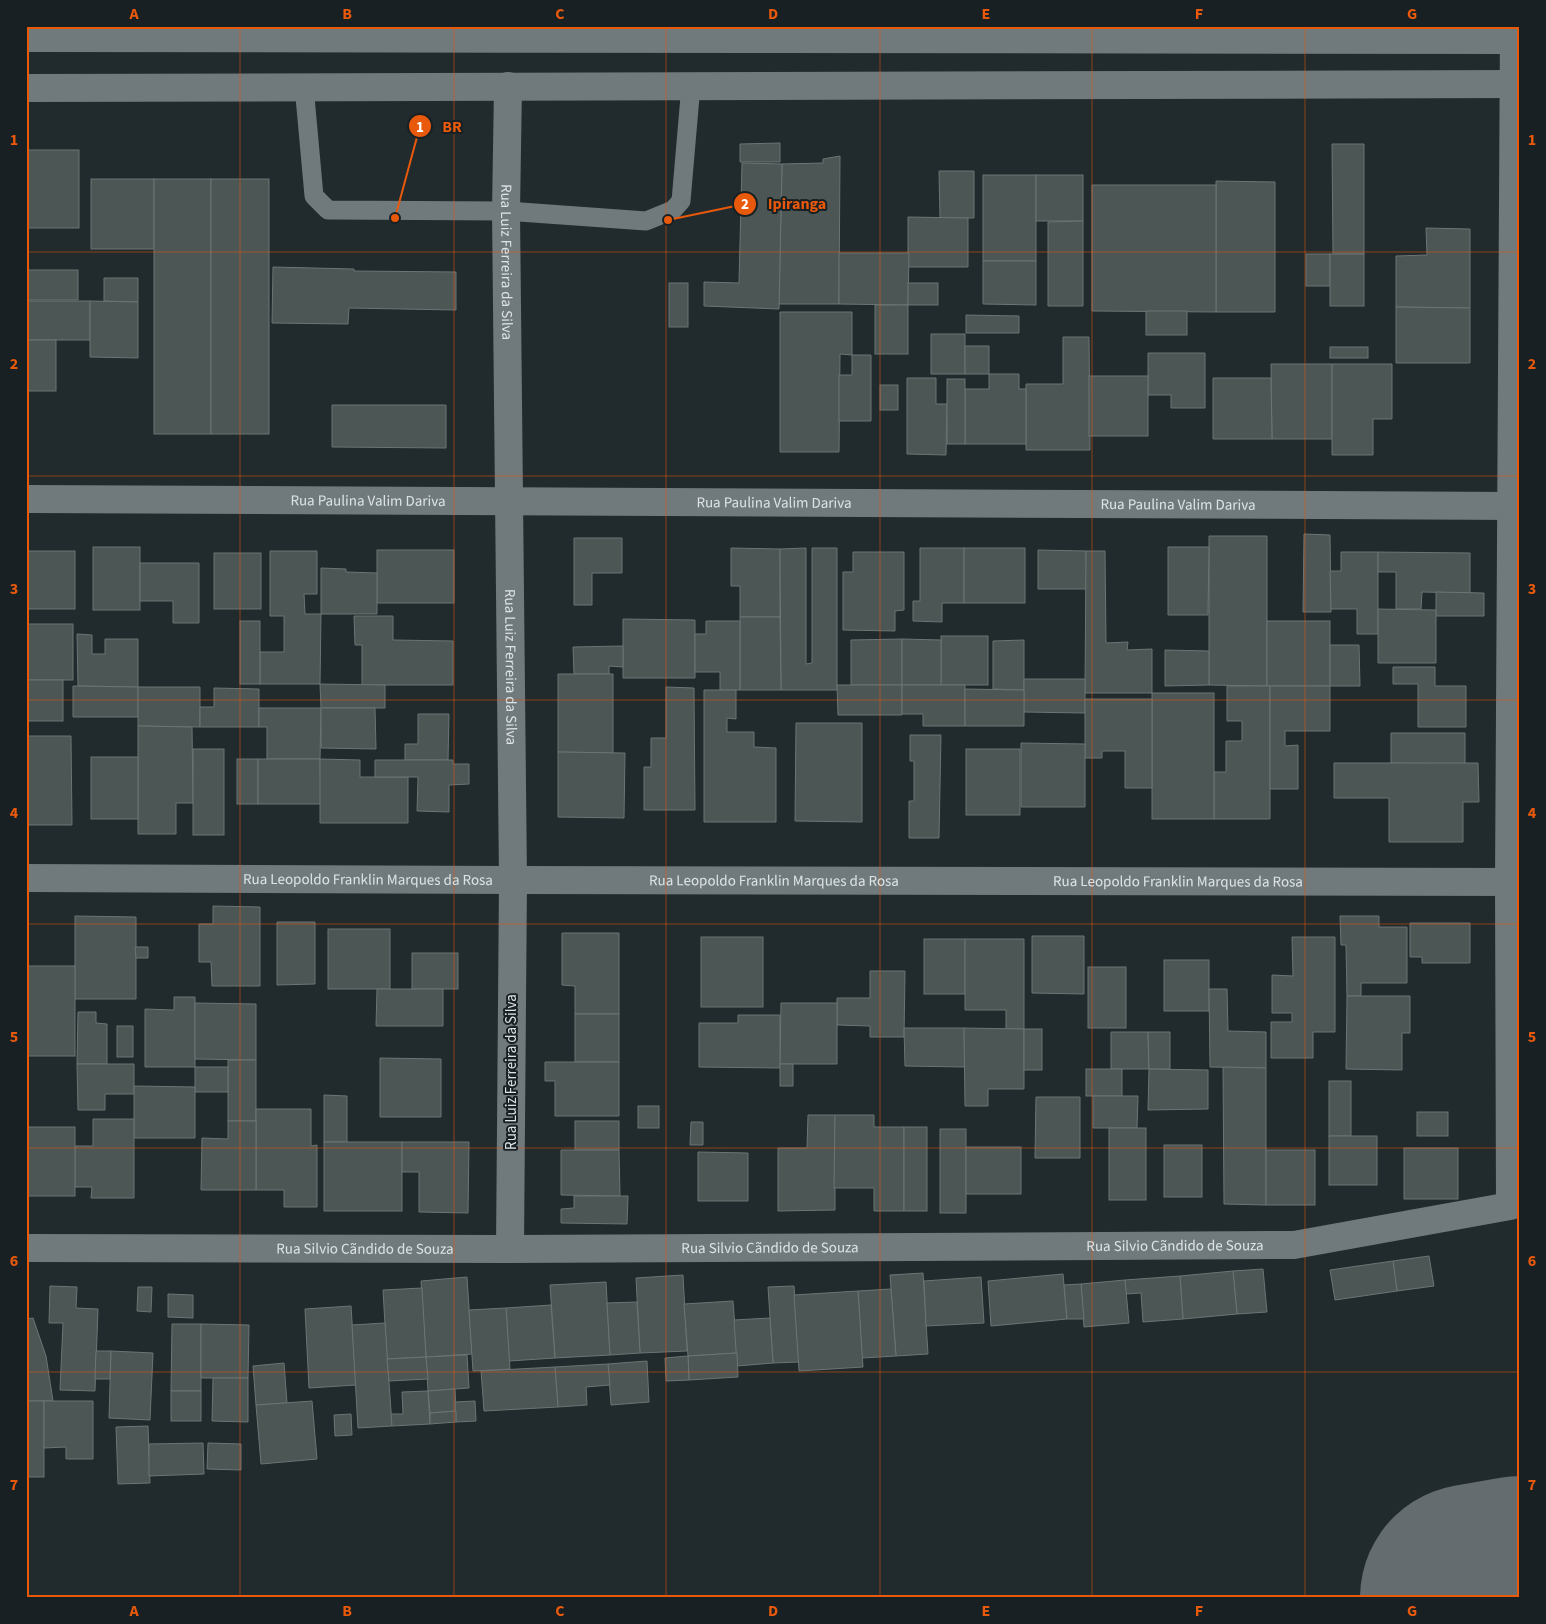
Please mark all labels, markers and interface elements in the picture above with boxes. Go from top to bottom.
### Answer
text: A [128,3,139,25]
text: B [342,3,352,25]
text: C [555,3,565,25]
text: D [768,3,778,25]
text: E [982,3,990,25]
text: F [1195,3,1203,25]
text: G [1407,3,1417,25]
callout: BR [407,111,472,142]
text: BR [442,116,462,138]
text: 1 [416,117,424,138]
text: 1 [10,129,18,151]
text: 1 [1528,129,1536,151]
street label: Rua Luiz Ferreira da Silva [495,184,517,340]
callout: Ipiranga [733,188,836,219]
text: Ipiranga [768,193,826,215]
text: 2 [741,194,749,215]
text: 2 [10,353,18,375]
text: 2 [1528,353,1536,375]
street label: Rua Paulina Valim Dariva [290,490,446,512]
street label: Rua Paulina Valim Dariva [696,492,852,514]
street label: Rua Paulina Valim Dariva [1100,494,1256,516]
text: 3 [10,578,18,600]
text: 3 [1528,578,1536,600]
street label: Rua Luiz Ferreira da Silva [499,589,522,745]
text: 4 [10,802,19,824]
text: 4 [1528,802,1537,824]
street label: Rua Leopoldo Franklin Marques da Rosa [243,869,493,891]
street label: Rua Leopoldo Franklin Marques da Rosa [649,870,899,892]
street label: Rua Leopoldo Franklin Marques da Rosa [1053,871,1303,893]
street label: Rua Luiz Ferreira da Silva [501,994,522,1150]
text: 5 [10,1026,18,1048]
text: 5 [1528,1026,1536,1048]
street label: Rua Silvio Cãndido de Souza [1086,1235,1264,1257]
street label: Rua Silvio Cãndido de Souza [681,1237,859,1259]
street label: Rua Silvio Cãndido de Souza [276,1239,454,1260]
text: 6 [10,1250,18,1272]
text: 6 [1528,1250,1536,1272]
text: 7 [10,1474,18,1496]
text: 7 [1528,1474,1536,1496]
text: A [128,1600,139,1622]
text: B [342,1600,352,1622]
text: C [555,1600,565,1622]
text: D [768,1600,778,1622]
text: E [982,1600,990,1622]
text: F [1195,1600,1203,1622]
text: G [1407,1600,1417,1622]

